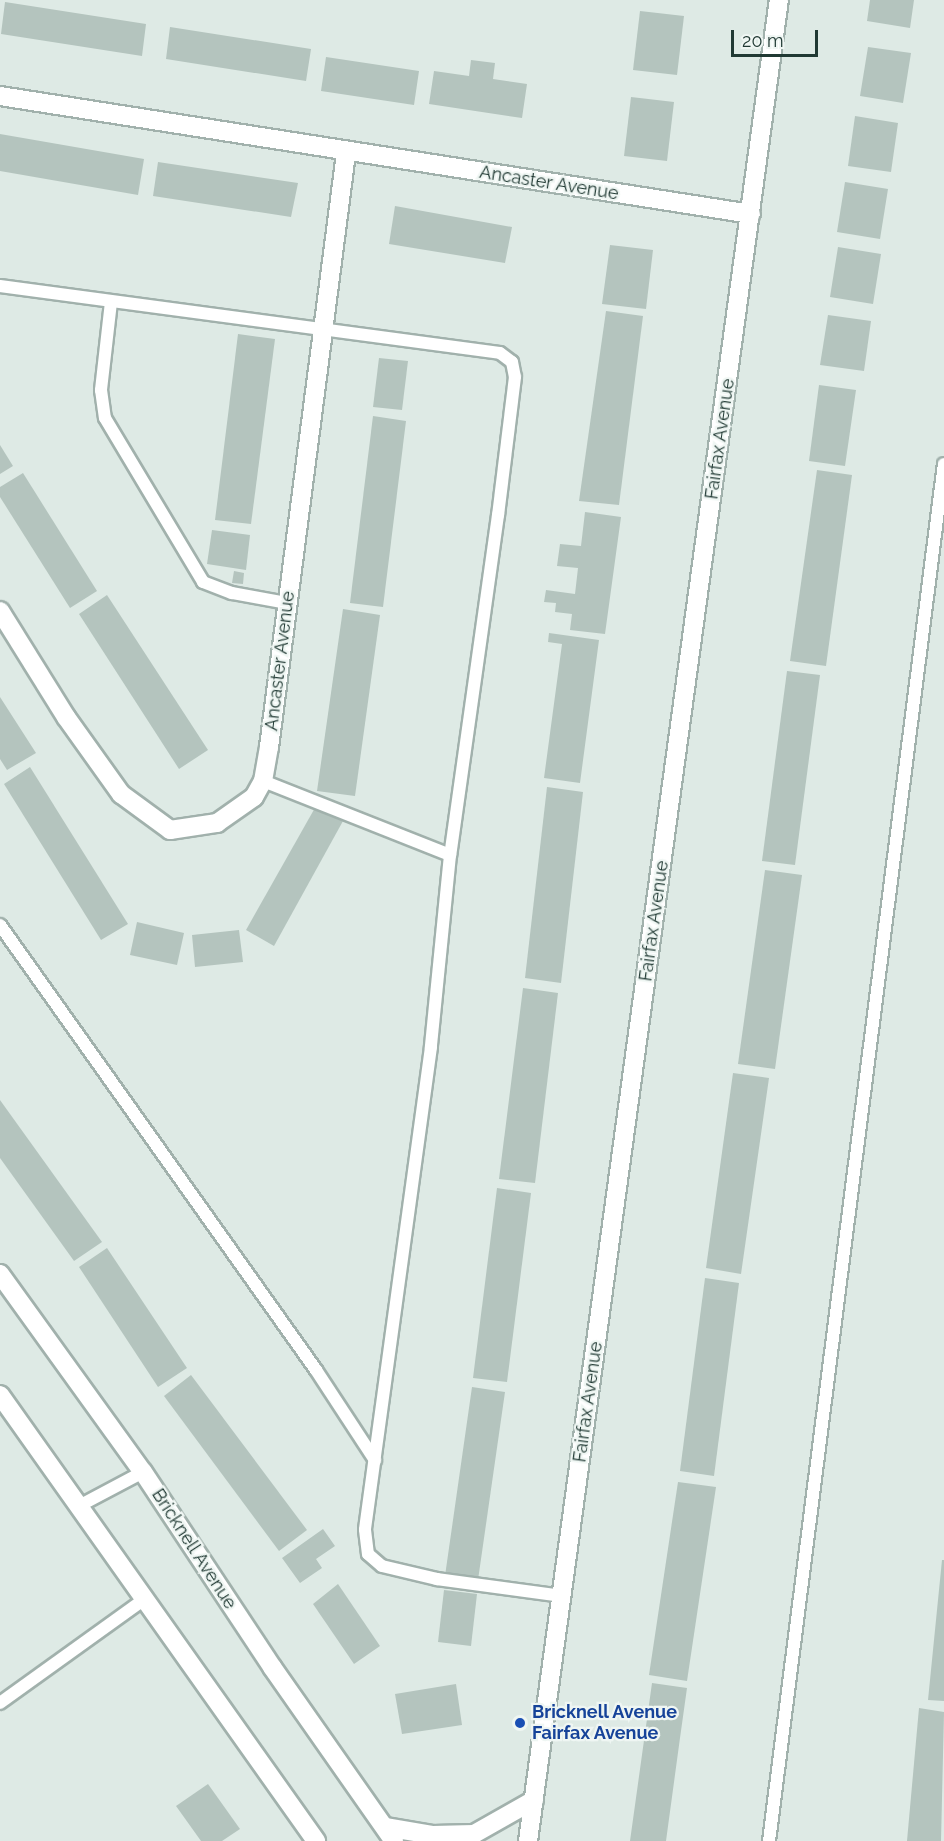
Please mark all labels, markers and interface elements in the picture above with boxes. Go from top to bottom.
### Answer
scale bar [734,18,821,56]
text: 20 m [742,30,784,51]
street label: Ancaster Avenue [477,161,621,205]
street label: Fairfax Avenue [701,377,739,501]
street label: Ancaster Avenue [261,589,299,733]
street label: Fairfax Avenue [635,859,673,983]
street label: Fairfax Avenue [569,1340,607,1464]
street label: Bricknell Avenue [147,1484,241,1614]
place label: Bricknell Avenue Fairfax Avenue [532,1702,678,1744]
marker: Bricknell Avenue Fairfax Avenue [513,1716,527,1730]

